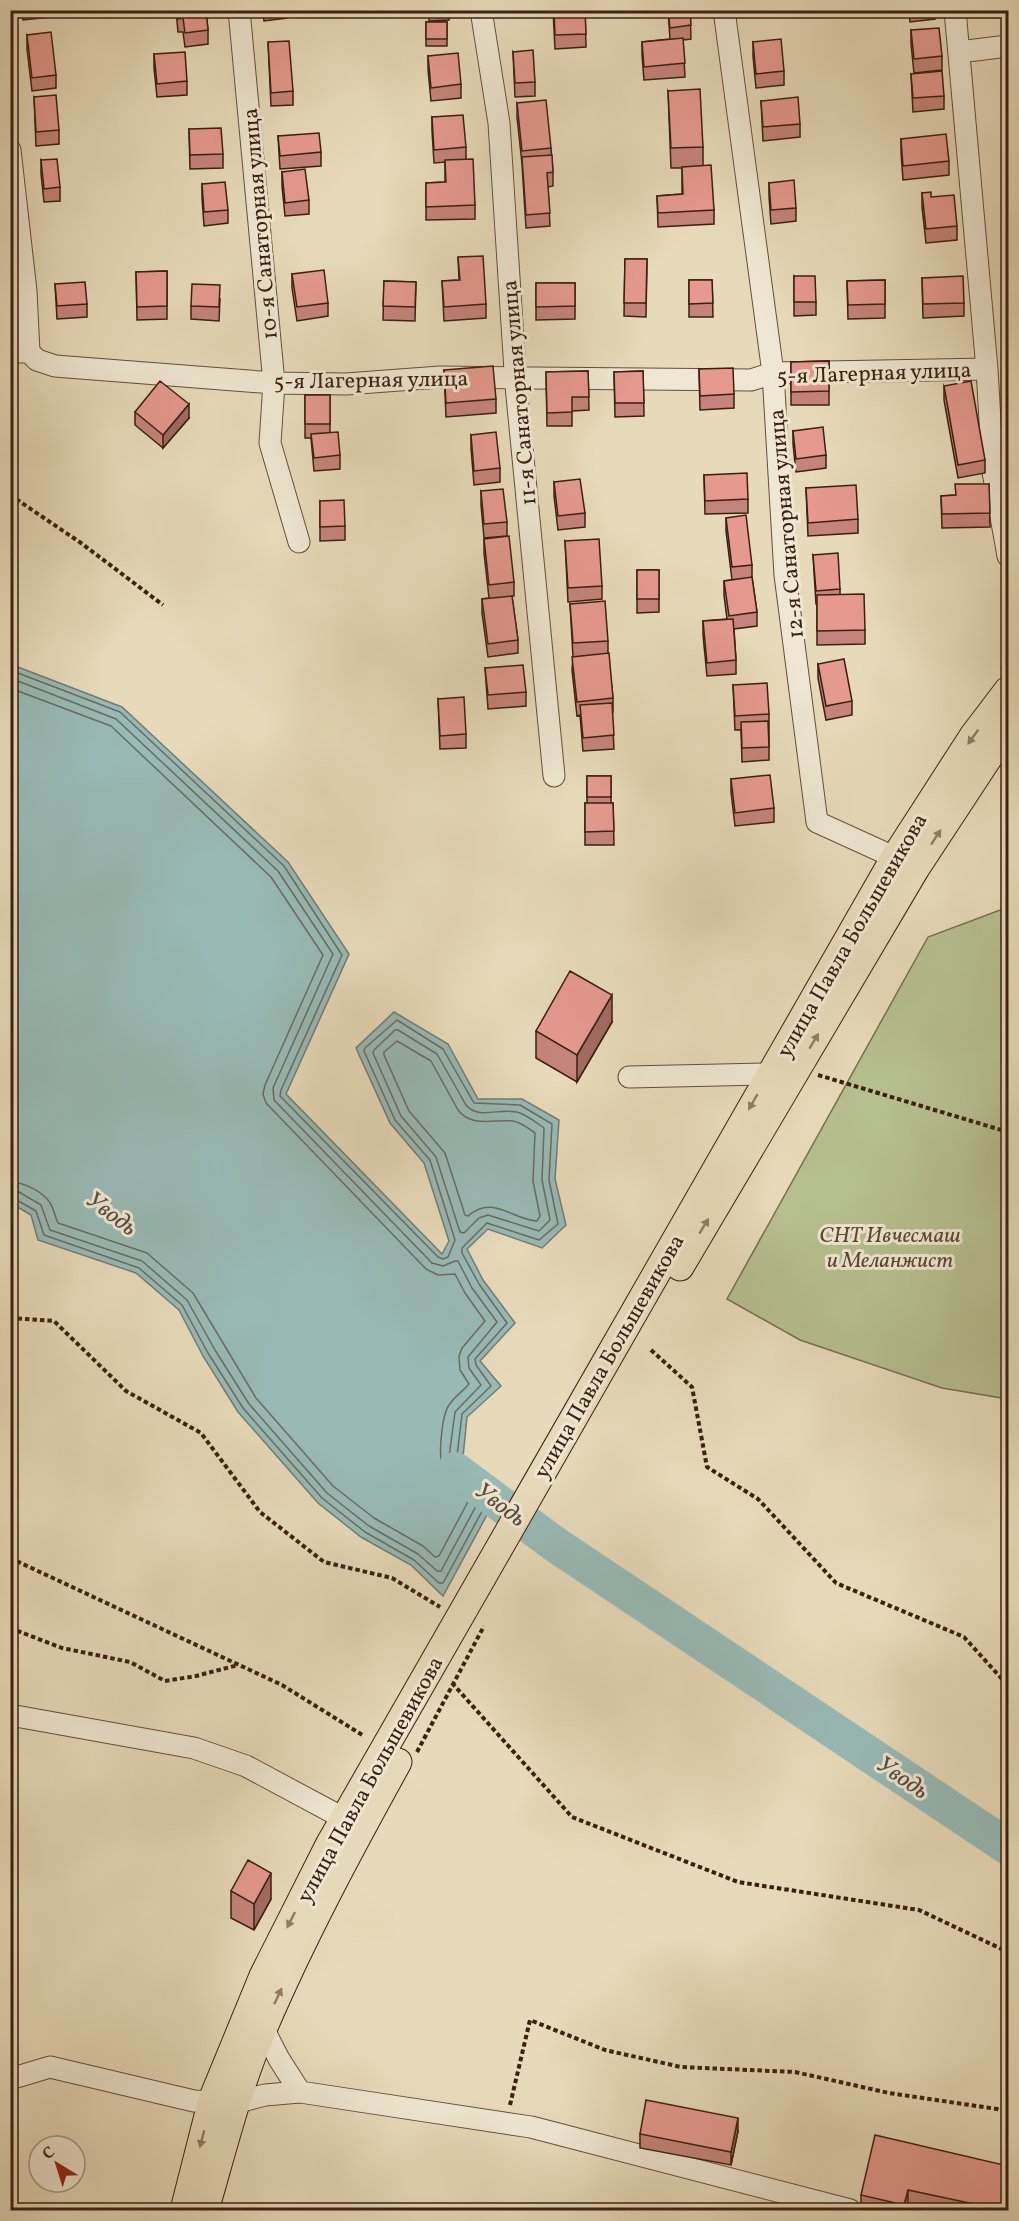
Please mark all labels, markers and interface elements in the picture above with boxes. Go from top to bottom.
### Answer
street label: 10-я Санаторная улица [236,107,287,341]
street label: 11-я Санаторная улица [495,279,546,507]
street label: 5-я Лагерная улица [776,356,972,393]
street label: 5-я Лагерная улица [273,364,469,399]
street label: 12-я Санаторная улица [762,408,813,640]
one-way arrow [967,728,979,744]
street label: улица Павла Большевикова [770,808,936,1064]
one-way arrow [930,830,942,846]
one-way arrow [809,1033,820,1049]
one-way arrow [749,1093,759,1110]
water label: Уводь [78,1184,144,1245]
one-way arrow [699,1217,709,1234]
park label: СНТ Ивчесмаш и Меланжист [819,1221,961,1277]
street label: улица Павла Большевикова [527,1229,693,1485]
water label: Уводь [467,1475,533,1536]
street label: улица Павла Большевикова [290,1651,452,1909]
water label: Уводь [869,1749,935,1809]
one-way arrow [286,1912,296,1929]
one-way arrow [274,1988,283,2005]
one-way arrow [196,2130,206,2148]
north arrow [27,2134,87,2194]
text: С [38,2142,60,2166]

